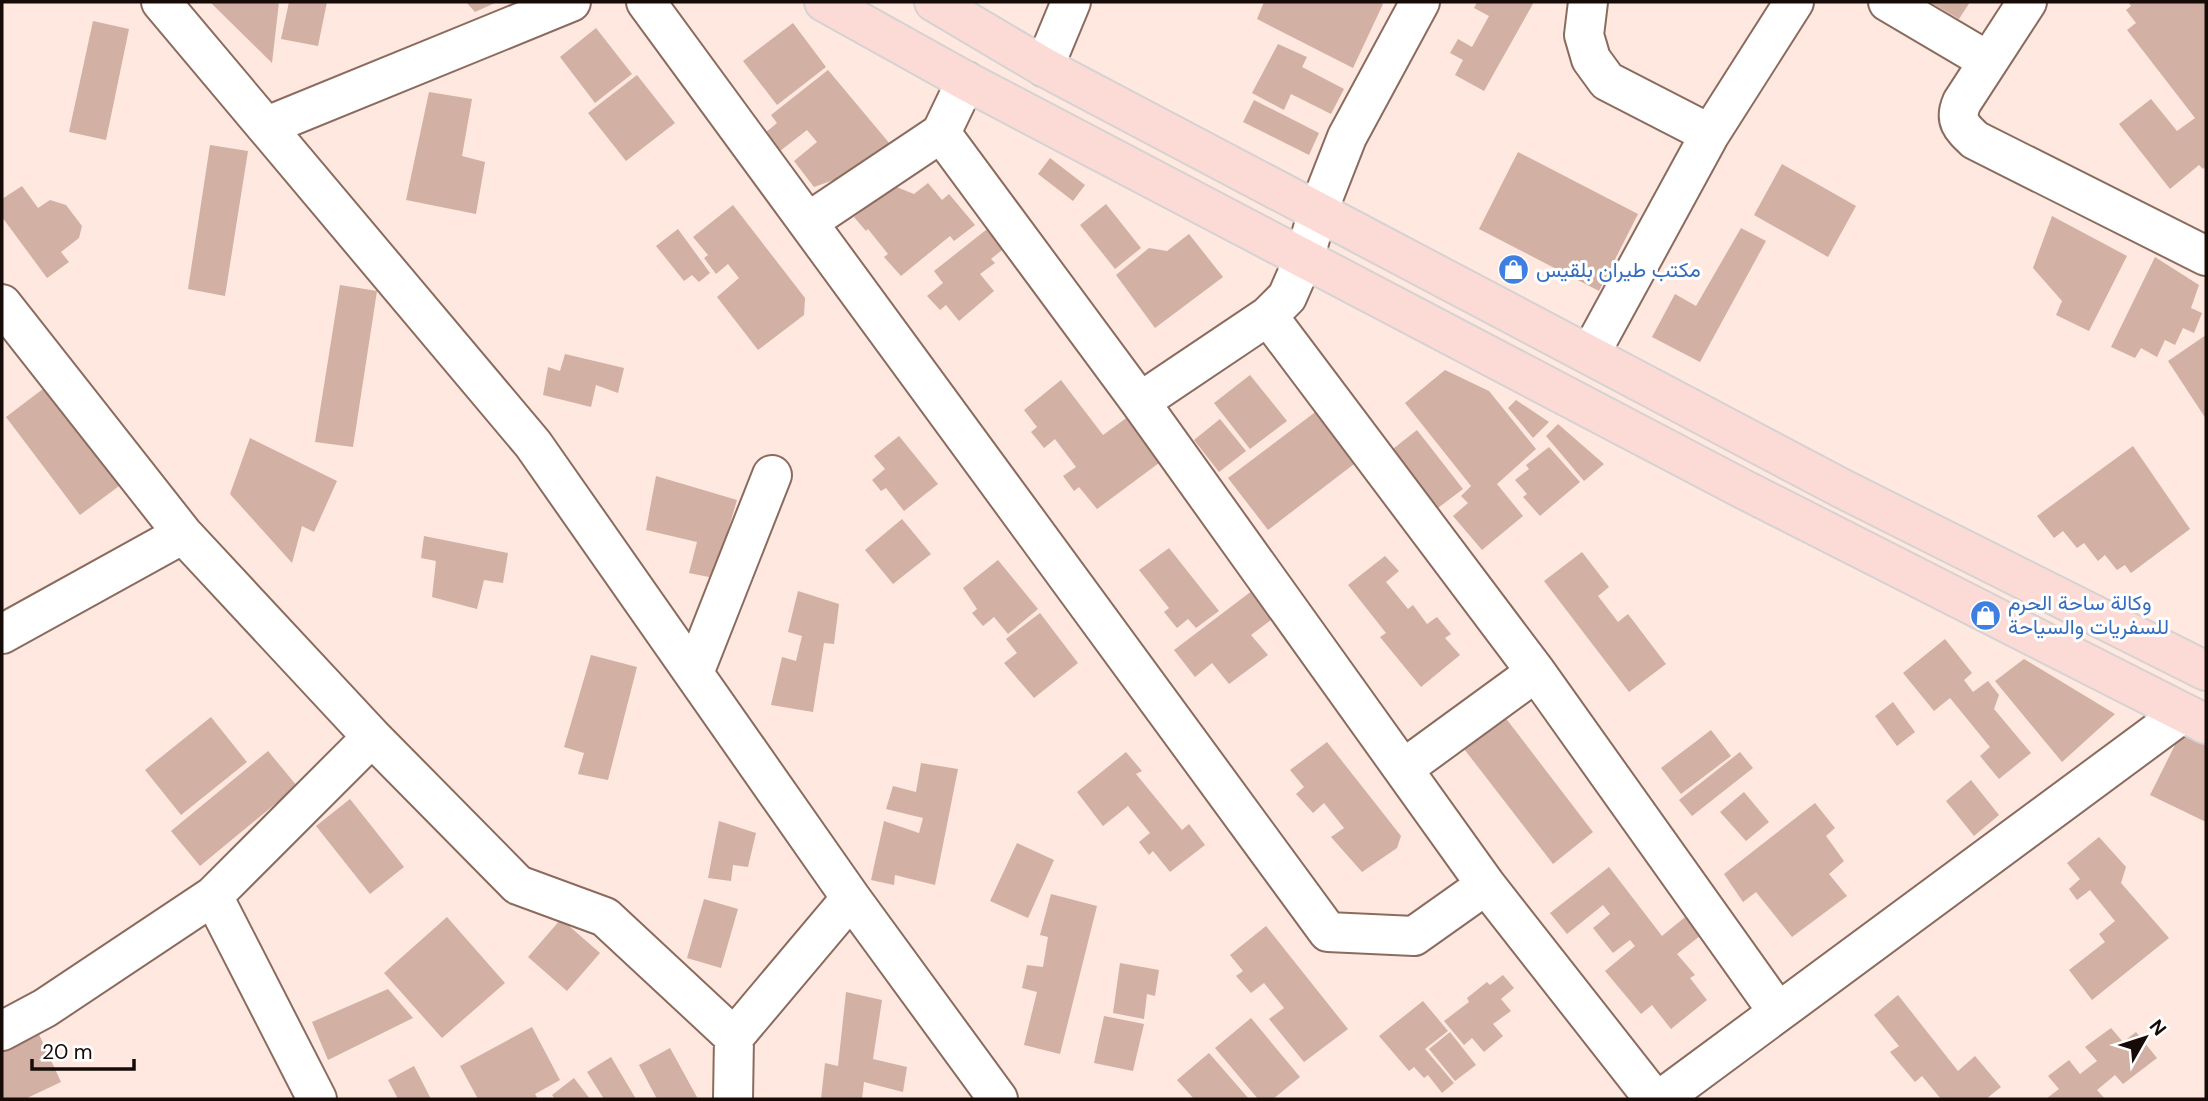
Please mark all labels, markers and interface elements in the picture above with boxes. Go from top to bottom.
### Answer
shop icon: مكتب طيران بلقيس [1496,253,1530,287]
place label: مكتب طيران بلقيس [1536,256,1701,284]
place label: وكالة ساحة الحرم للسفريات والسياحة [2008,589,2169,641]
shop icon: وكالة ساحة الحرم للسفريات والسياحة [1968,598,2002,632]
north arrow [2110,1003,2180,1073]
text: N [2144,1014,2172,1041]
scale bar [32,1028,133,1072]
text: 20 m [42,1038,93,1066]

